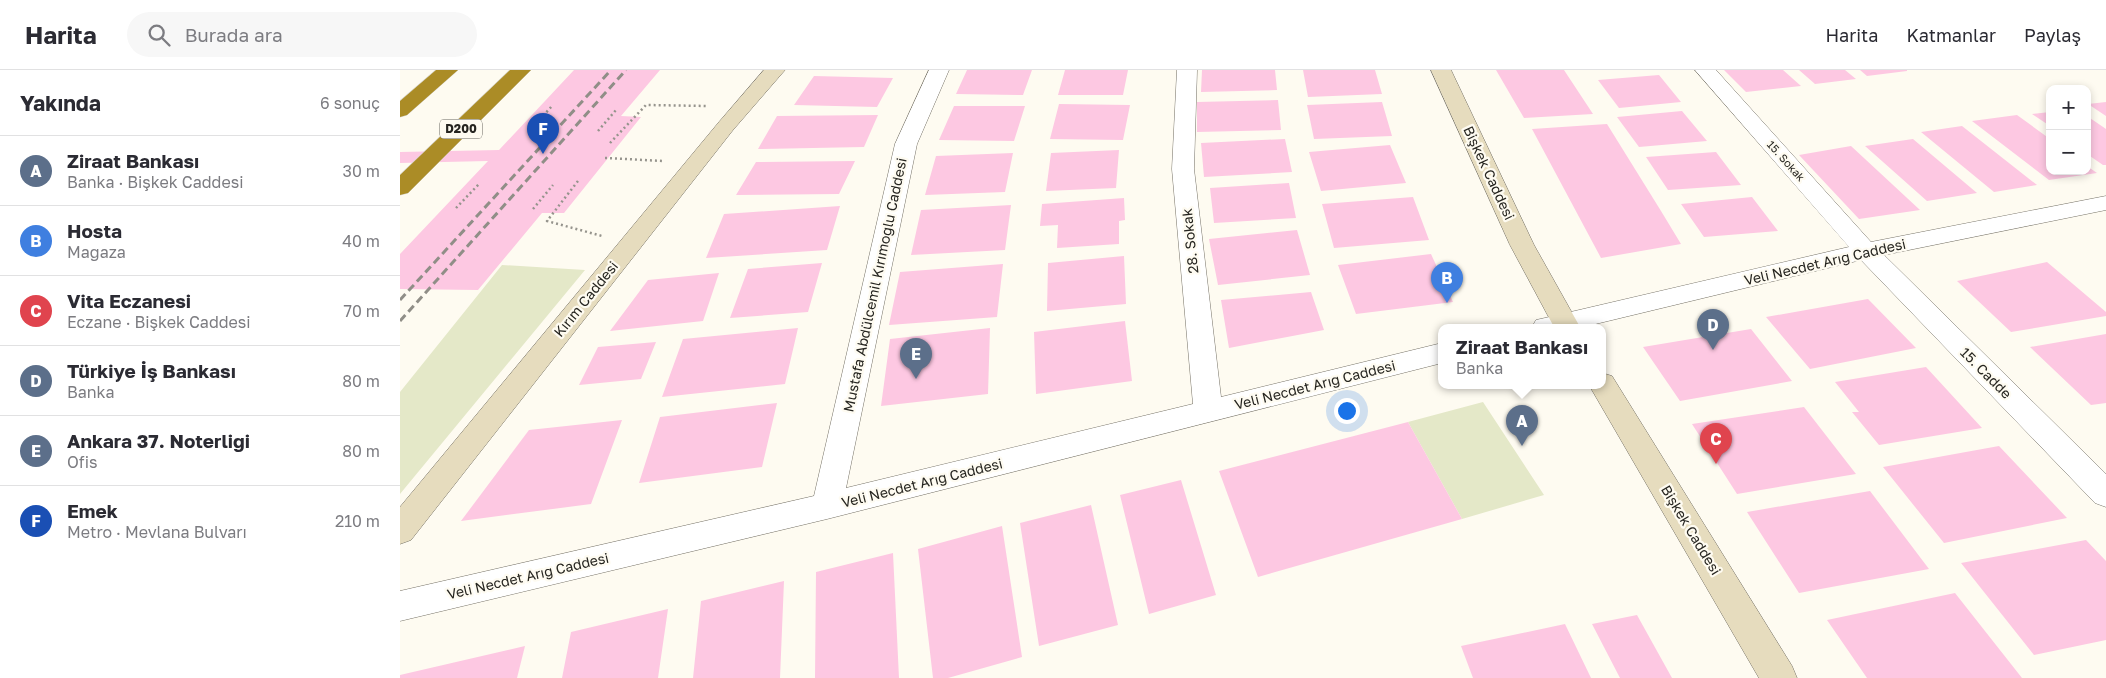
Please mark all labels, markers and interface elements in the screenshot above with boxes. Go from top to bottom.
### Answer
search box [127,12,477,57]
text: Harita [25,20,97,49]
icon: search [145,21,173,49]
text: Burada ara [185,23,283,46]
text: Harita [1825,24,1878,46]
text: Katmanlar [1906,24,1996,46]
text: Paylaş [2024,24,2081,46]
map controls [2046,85,2091,175]
button: + [2046,85,2091,130]
text: Yakında [20,90,101,116]
text: 6 sonuç [320,93,380,113]
pin: F [527,113,559,154]
road number: D200 [440,120,482,138]
street label: Bişkek Caddesi [1460,123,1519,222]
button: − [2046,130,2091,175]
street label: 15. Sokak [1765,138,1808,184]
text: Ziraat Bankası [67,149,199,172]
street label: Mustafa Abdülcemil Kırımoğlu Caddesi [839,156,910,414]
text: A [30,161,42,181]
text: 30 m [343,161,380,181]
text: Banka · Bişkek Caddesi [67,172,244,192]
street label: 28. Sokak [1178,208,1201,274]
text: Hosta [67,219,122,242]
text: B [30,231,42,251]
text: 40 m [342,231,380,251]
street label: Veli Necdet Arığ Caddesi [1742,235,1907,288]
text: Mağaza [67,242,126,262]
street label: Kırım Caddesi [550,257,621,340]
pin: B [1431,262,1463,303]
text: Vita Eczanesi [67,289,191,312]
text: C [30,301,42,321]
text: 70 m [343,301,380,321]
pin: D [1697,309,1729,350]
text: Eczane · Bişkek Caddesi [67,312,251,332]
popup [1438,324,1606,389]
text: Ziraat Bankası [1456,335,1588,358]
pin: E [900,338,932,379]
street label: 15. Cadde [1957,344,2015,402]
street label: Veli Necdet Arığ Caddesi [1233,356,1397,413]
text: Banka [1456,358,1503,378]
text: Türkiye İş Bankası [67,359,236,382]
text: D [30,371,42,391]
text: 80 m [342,371,380,391]
text: Banka [67,382,115,402]
your location [1334,398,1360,424]
pin: A [1506,405,1538,446]
pin: C [1700,423,1732,464]
text: Ankara 37. Noterliği [67,429,250,452]
text: E [31,441,41,461]
text: 80 m [342,441,380,461]
text: Ofis [67,452,97,472]
street label: Veli Necdet Arığ Caddesi [840,454,1004,511]
street label: Bişkek Caddesi [1658,482,1725,578]
text: Emek [67,499,118,522]
text: F [31,511,41,531]
text: 210 m [335,511,380,531]
text: Metro · Mevlana Bulvarı [67,522,247,542]
street label: Veli Necdet Arığ Caddesi [445,549,610,602]

